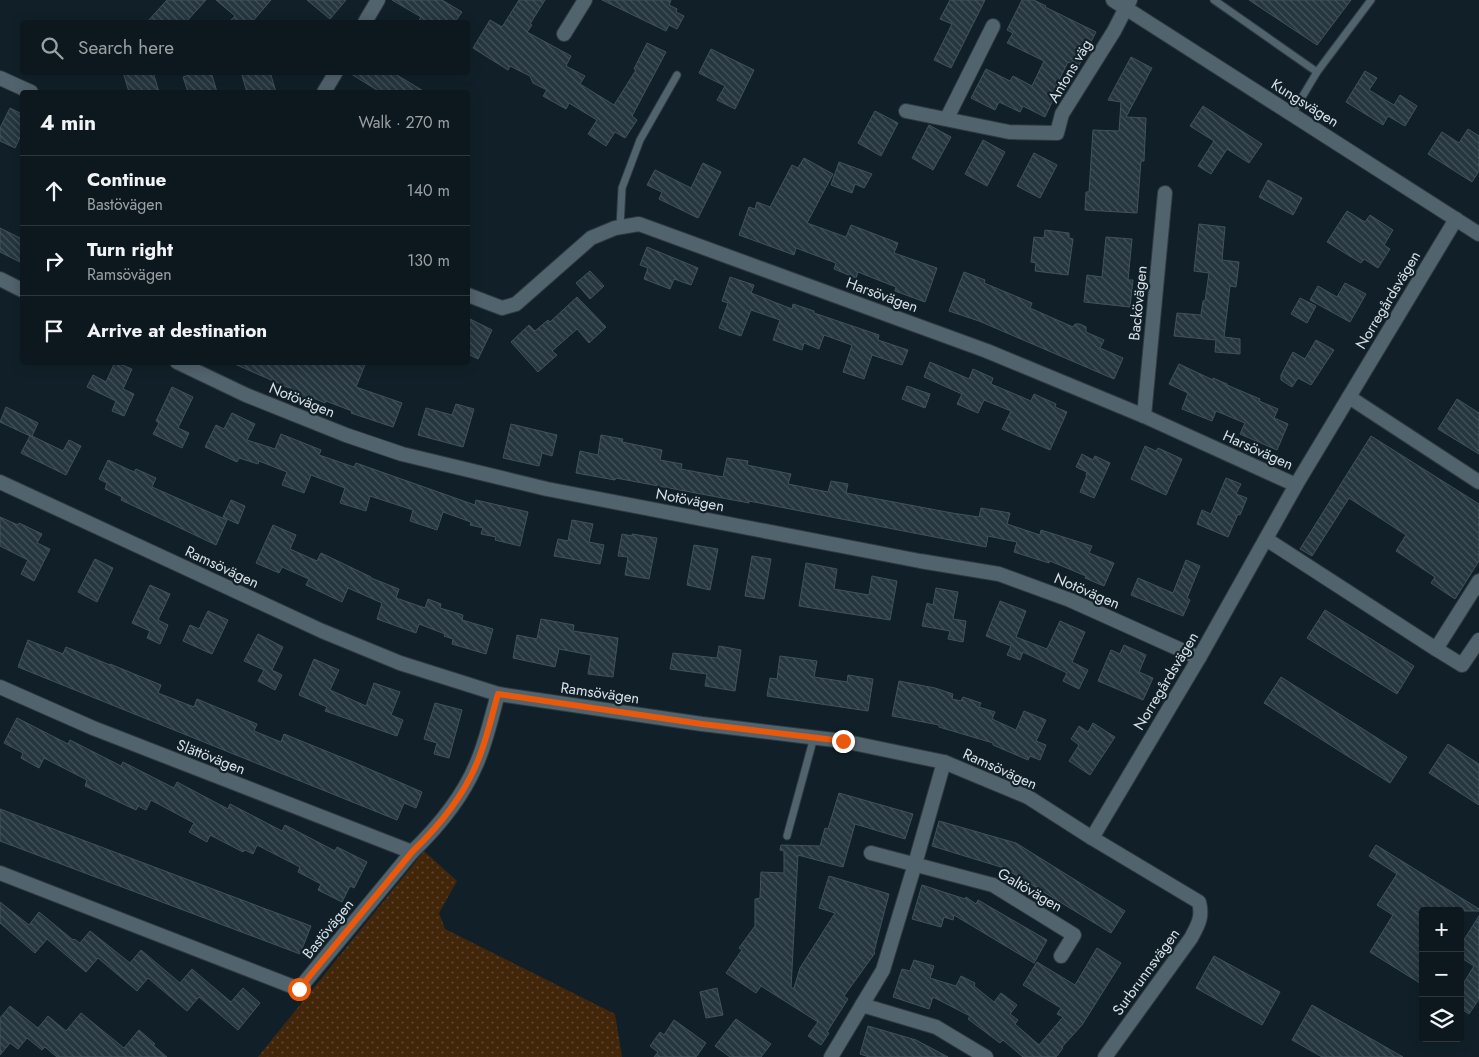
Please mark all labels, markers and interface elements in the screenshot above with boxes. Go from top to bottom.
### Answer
search box [20,20,470,75]
icon: search [38,34,66,62]
text: Search here [78,34,174,61]
street label: Antons väg [1042,35,1098,107]
street label: Kungsvägen [1267,73,1343,133]
text: 4 min [40,108,96,138]
text: Walk · 270 m [359,111,450,134]
text: Continue [87,166,166,193]
icon: ahead [40,177,68,205]
text: 140 m [407,179,450,202]
text: Bastövägen [87,193,163,216]
text: Turn right [87,236,173,263]
icon: right [40,247,68,275]
street label: Norregårdsvägen [1350,247,1426,353]
text: 130 m [407,249,450,272]
text: Ramsövägen [87,263,172,286]
street label: Backövägen [1123,264,1153,342]
street label: Harsövägen [843,272,921,318]
icon: arrive [40,317,68,345]
text: Arrive at destination [87,317,267,344]
street label: Notövägen [266,377,338,423]
street label: Harsövägen [1219,425,1297,475]
street label: Notövägen [654,483,726,517]
street label: Ramsövägen [181,540,263,594]
street label: Notövägen [1051,567,1123,615]
street label: Norregårdsvägen [1128,628,1204,734]
street label: Ramsövägen [559,677,641,709]
route end [832,730,855,753]
street label: Slättövägen [173,734,249,780]
street label: Ramsövägen [959,743,1041,795]
street label: Galtövägen [993,863,1067,917]
street label: Bastövägen [297,894,359,964]
map controls [1419,907,1464,1042]
button: + [1419,907,1464,952]
street label: Surbrunnsvägen [1107,924,1185,1020]
button: − [1419,952,1464,997]
route start [288,978,311,1001]
button: layers [1419,997,1464,1042]

